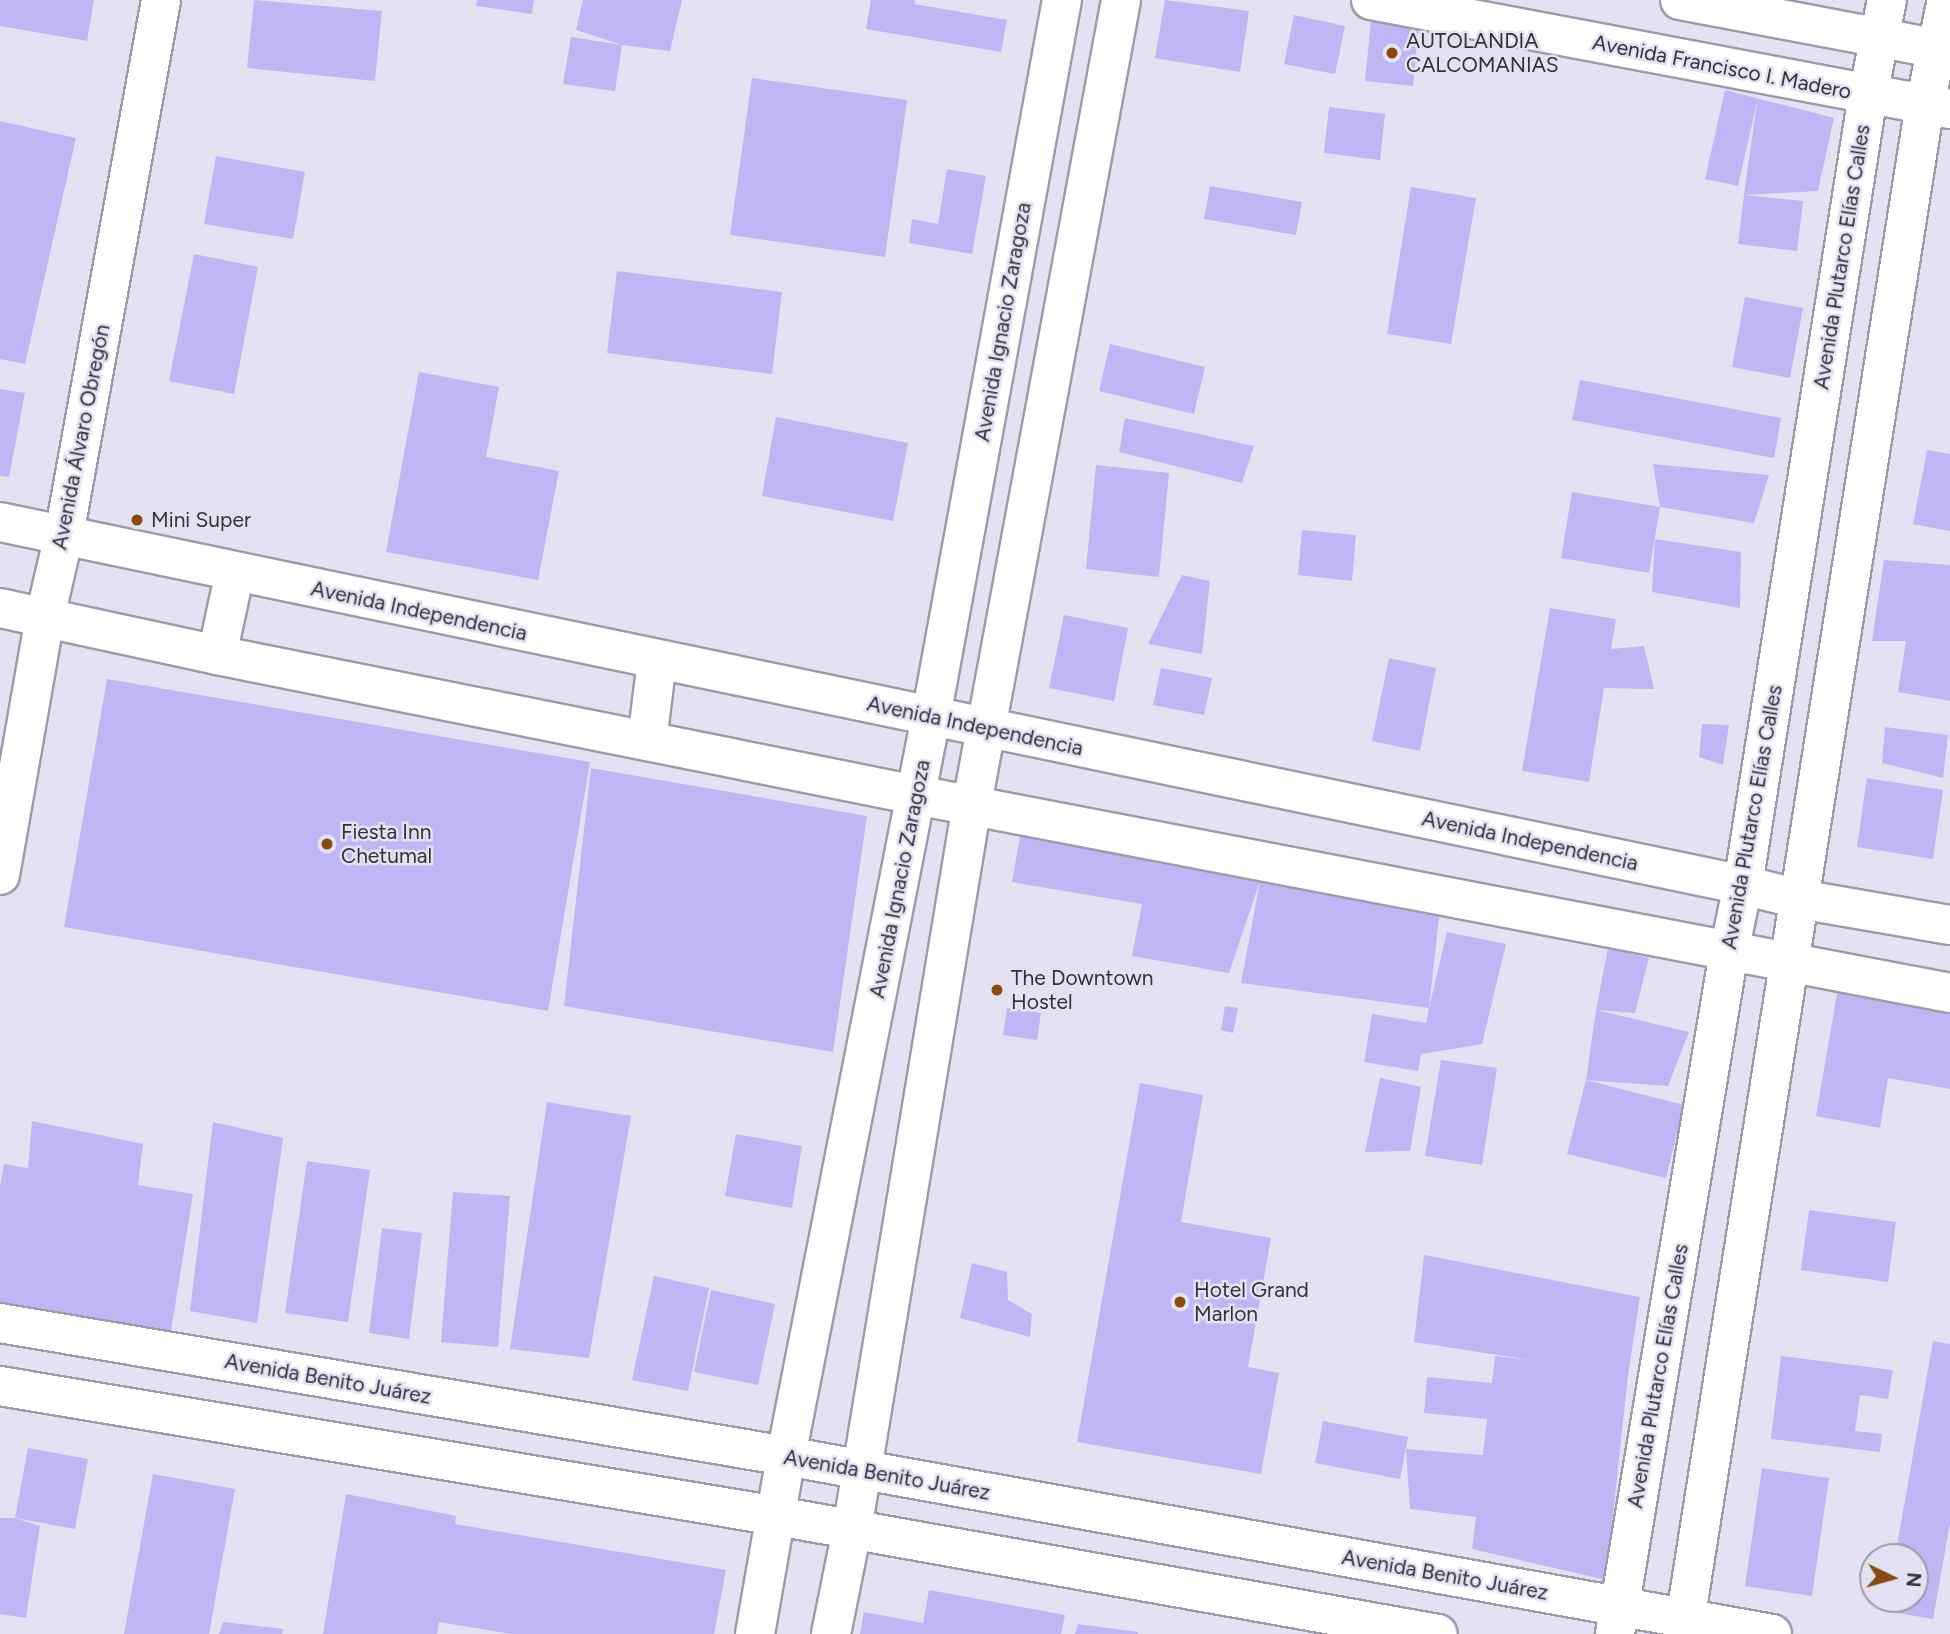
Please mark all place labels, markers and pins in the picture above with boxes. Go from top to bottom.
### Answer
place label: AUTOLANDIA CALCOMANIAS [1406,28,1559,78]
marker: AUTOLANDIA CALCOMANIAS [1384,45,1400,61]
place label: Mini Super [151,507,251,533]
marker: Mini Super [129,512,145,528]
place label: Fiesta Inn Chetumal [341,819,432,869]
marker: Fiesta Inn Chetumal [319,836,335,852]
place label: The Downtown Hostel [1011,965,1153,1015]
marker: The Downtown Hostel [989,982,1005,998]
place label: Hotel Grand Marlon [1194,1277,1309,1327]
marker: Hotel Grand Marlon [1172,1294,1188,1310]

